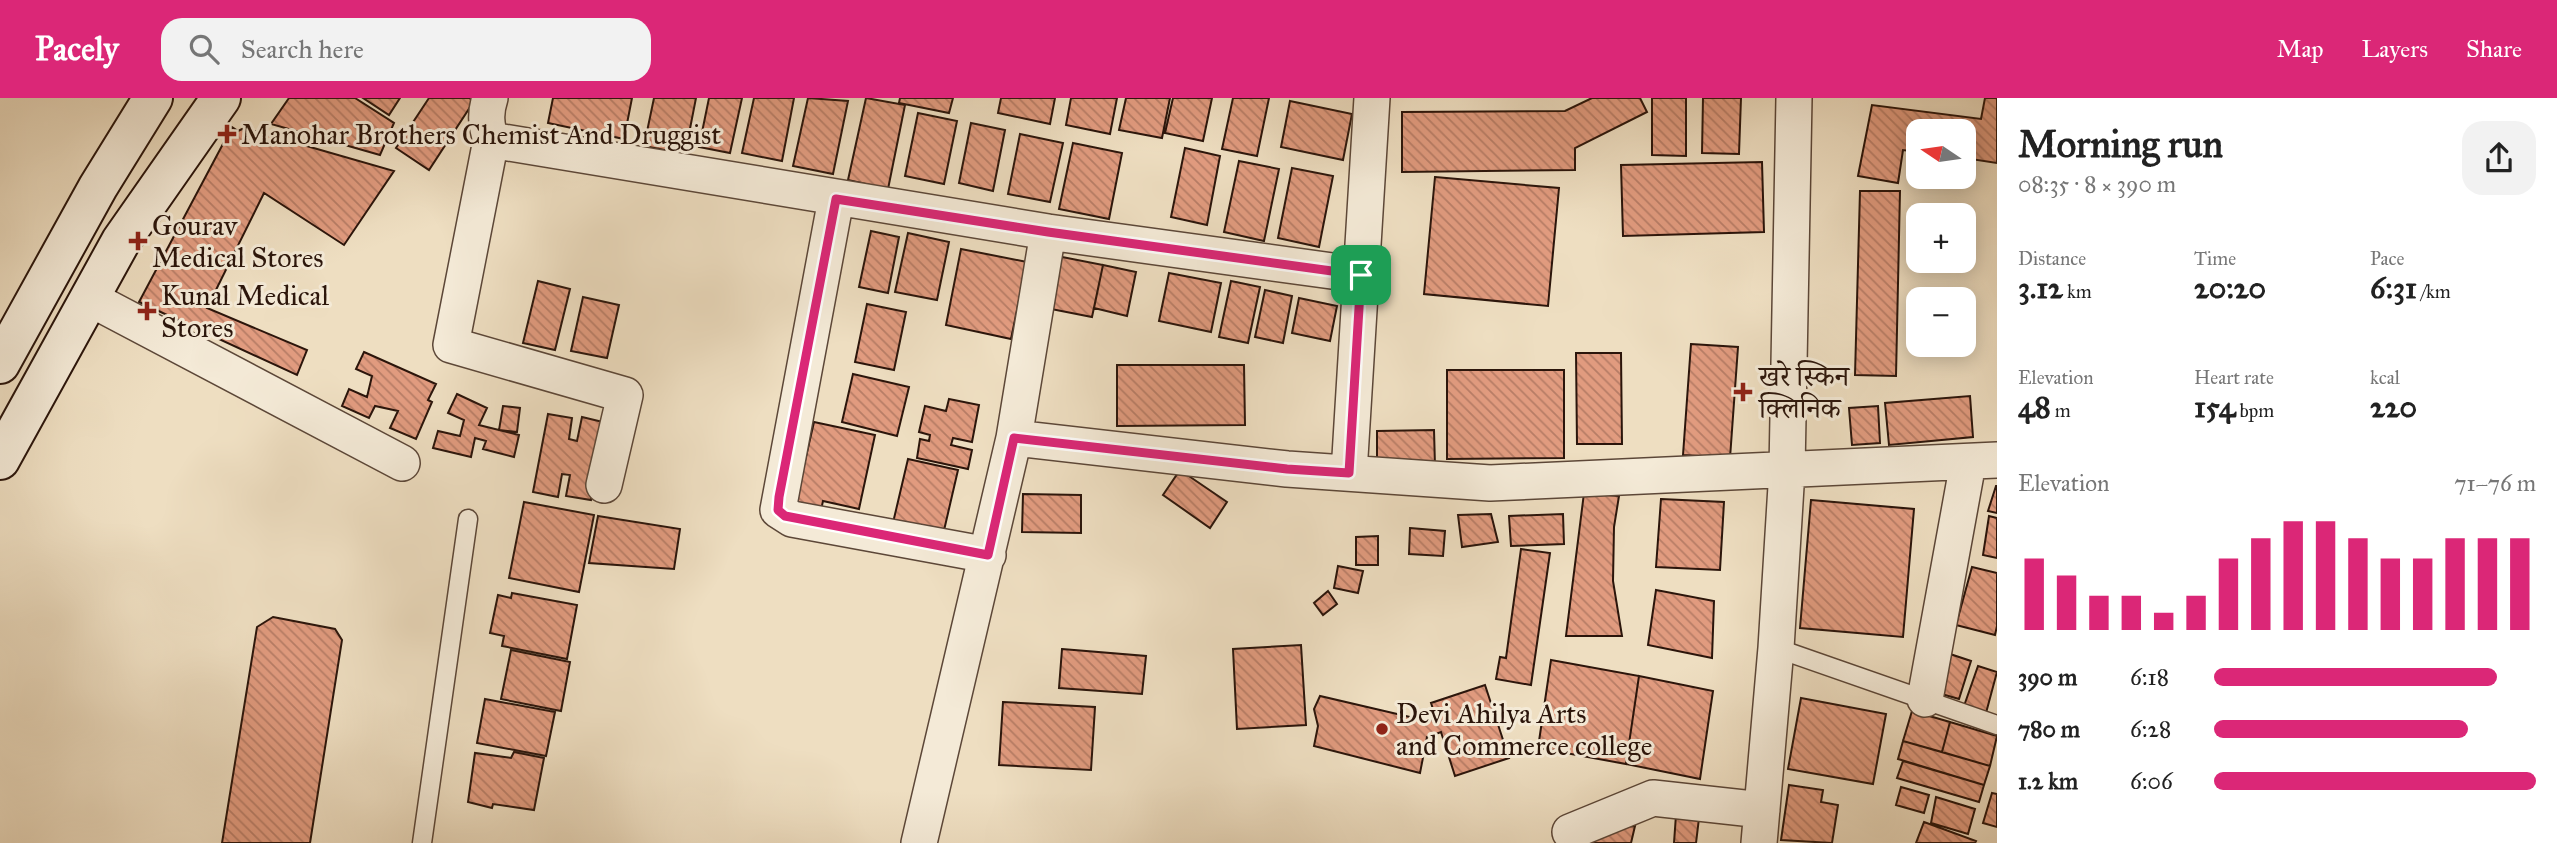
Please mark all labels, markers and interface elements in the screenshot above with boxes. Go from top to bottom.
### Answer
search box [161,18,651,81]
text: Pacely [35,29,119,69]
icon: search [185,30,223,68]
text: Search here [241,33,364,65]
text: Map [2277,34,2324,64]
text: Layers [2362,34,2428,64]
text: Share [2466,34,2522,64]
place label: Manohar Brothers Chemist And Druggist [241,117,721,152]
north arrow [1906,119,1976,189]
map controls [1906,119,1976,357]
text: Morning run [2018,121,2223,167]
button: share [2462,121,2536,195]
marker: Manohar Brothers Chemist And Druggist [219,126,235,142]
text: 08:35 · 8 × 390 m [2018,170,2176,198]
button: + [1906,203,1976,273]
place label: Gourav Medical Stores [152,208,324,275]
marker: Gourav Medical Stores [130,233,146,249]
pin [1331,245,1391,305]
text: Distance [2018,247,2086,270]
text: Time [2194,247,2236,270]
text: Pace [2370,247,2404,270]
icon: arrive [1342,256,1380,294]
text: 3.12 [2018,270,2063,306]
text: 20:20 [2194,270,2266,306]
text: 6:31 [2370,270,2417,306]
place label: Kunal Medical Stores [161,278,329,345]
text: km [2063,280,2092,303]
text: /km [2417,280,2451,303]
button: − [1906,287,1976,357]
marker: Kunal Medical Stores [139,303,155,319]
place label: खरे स्किन क्लिनिक [1757,359,1851,426]
text: Elevation [2018,366,2093,389]
text: Heart rate [2194,366,2274,389]
text: kcal [2370,366,2400,389]
marker: खरे स्किन क्लिनिक [1733,382,1753,402]
text: 48 [2018,389,2051,425]
text: 154 [2194,389,2236,425]
text: 220 [2370,389,2417,425]
text: m [2051,399,2071,422]
text: bpm [2236,399,2274,422]
text: Elevation [2018,469,2109,497]
text: 71–76 m [2454,469,2536,497]
text: 390 m [2018,663,2077,691]
text: 6:18 [2130,663,2169,691]
place label: Devi Ahilya Arts and Commerce college [1396,696,1652,763]
text: 780 m [2018,715,2080,743]
text: 6:28 [2130,715,2171,743]
marker: Devi Ahilya Arts and Commerce college [1374,721,1390,737]
text: 1.2 km [2018,767,2078,795]
text: 6:06 [2130,767,2173,795]

